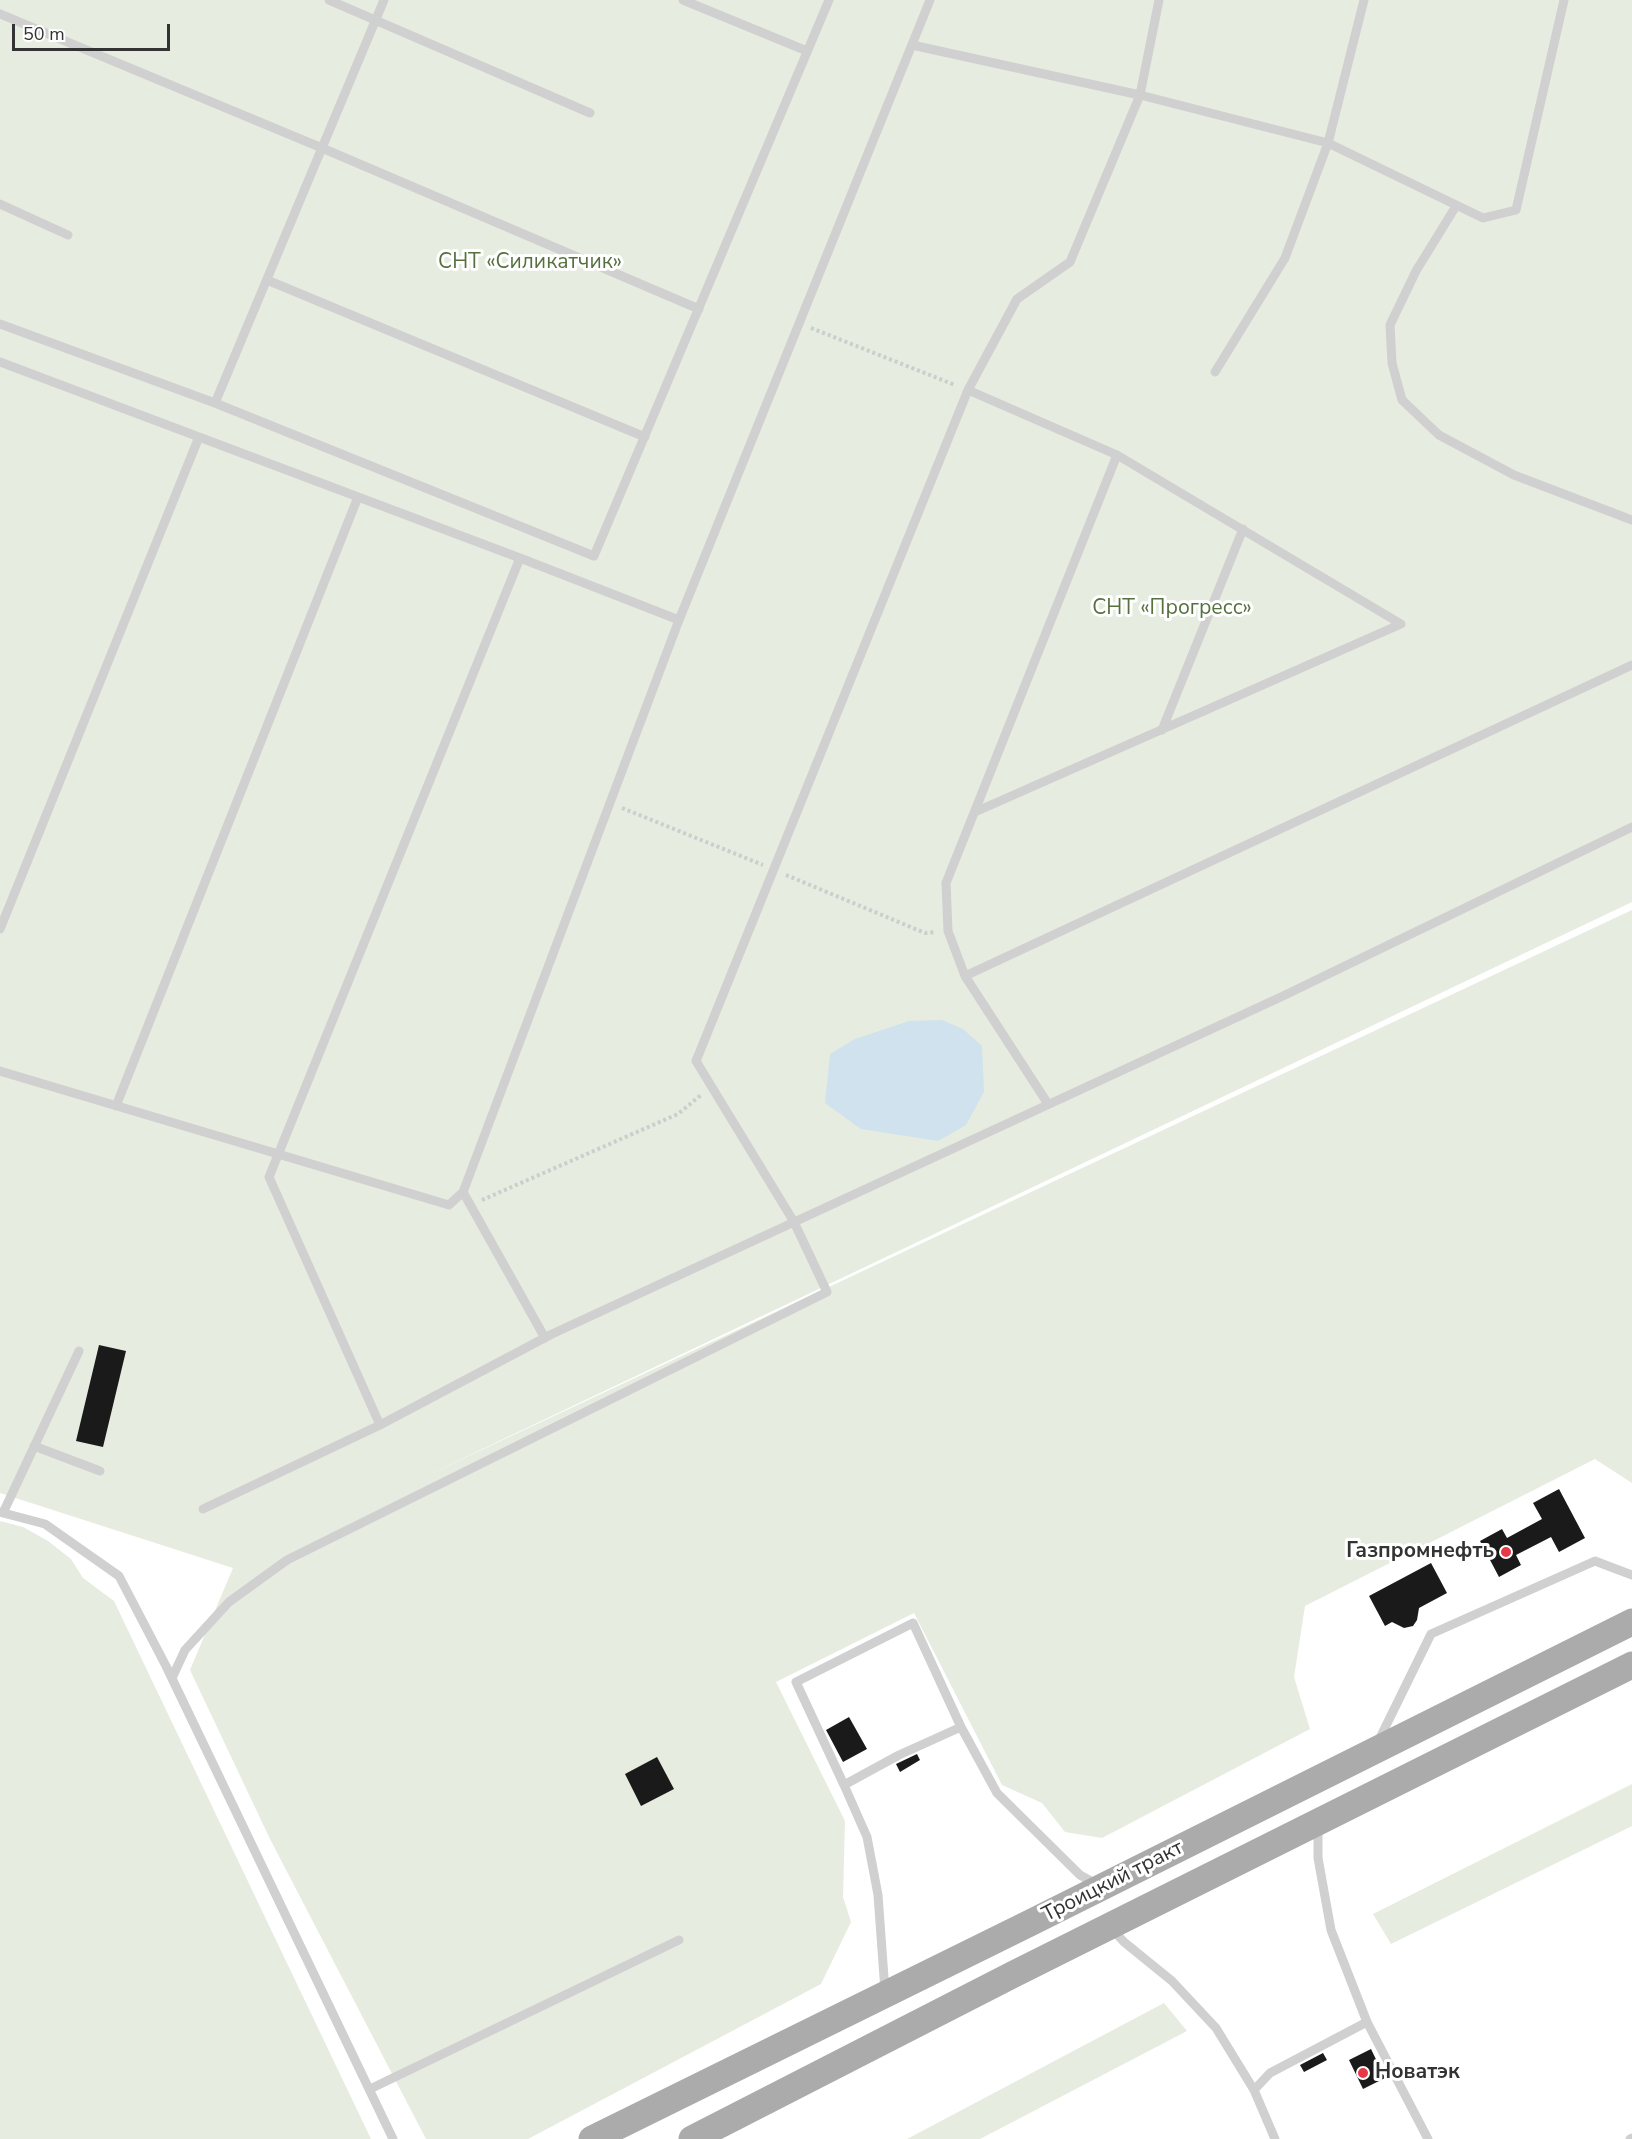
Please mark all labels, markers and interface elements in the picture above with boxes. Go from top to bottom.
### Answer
scale bar [15,12,172,50]
text: 50 m [23,22,65,46]
park label: СНТ «Силикатчик» [438,250,622,276]
park label: СНТ «Прогресс» [1092,596,1252,622]
place label: Газпромнефть [1346,1539,1494,1565]
marker: Газпромнефть [1499,1545,1513,1559]
street label: Троицкий тракт [1038,1836,1188,1928]
place label: Новатэк [1375,2060,1460,2086]
marker: Новатэк [1356,2066,1370,2080]

